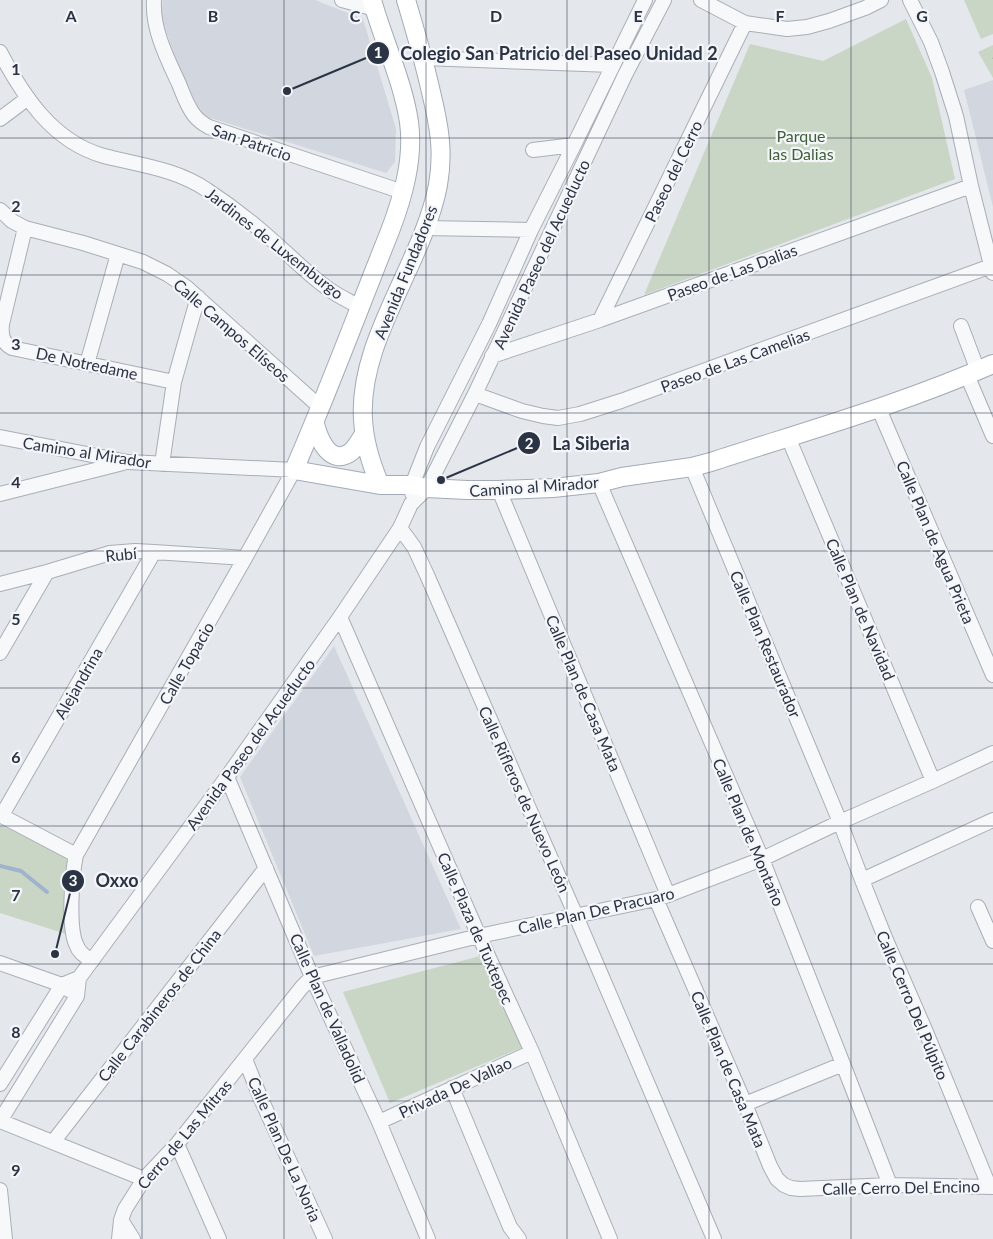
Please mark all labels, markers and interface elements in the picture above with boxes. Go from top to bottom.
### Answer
text: A [64,6,77,25]
text: B [208,6,218,25]
text: C [350,6,361,25]
text: D [490,6,502,25]
text: E [633,6,643,25]
text: F [775,6,785,25]
text: G [916,6,928,25]
callout: Colegio San Patricio del Paseo Unidad 2 [366,37,728,70]
text: Colegio San Patricio del Paseo Unidad 2 [400,42,718,64]
text: 1 [374,43,382,61]
text: 1 [11,59,21,78]
street label: Paseo del Cerro [640,117,706,225]
street label: San Patricio [210,120,294,164]
park label: Parque las Dalias [768,126,834,163]
street label: Avenida Paseo del Acueducto [489,156,593,352]
street label: Jardines de Luxemburgo [202,183,348,303]
text: 2 [11,196,21,215]
street label: Avenida Fundadores [369,202,441,342]
street label: Paseo de Las Dalias [664,240,800,304]
street label: Calle Campos Elíseos [170,274,294,386]
street label: Paseo de Las Camelias [658,324,812,396]
text: 3 [11,334,21,353]
street label: De Notredame [34,343,140,383]
callout: La Siberia [517,427,639,460]
street label: Camino al Mirador [21,432,153,472]
text: La Siberia [552,432,630,454]
text: 2 [525,434,534,452]
street label: Calle Plan de Agua Prieta [893,458,979,626]
text: 4 [11,472,21,491]
street label: Camino al Mirador [469,472,599,500]
street label: Calle Plan de Navidad [823,535,899,683]
street label: Rubí [104,543,139,565]
street label: Calle Plan Restaurador [726,568,806,721]
text: 5 [11,609,21,628]
street label: Calle Plan de Casa Mata [542,612,626,774]
street label: Calle Topacio [155,618,217,708]
street label: Alejandrina [50,644,106,722]
street label: Avenida Paseo del Acueducto [181,655,319,833]
street label: Calle Rifleros de Nuevo León [475,703,575,895]
text: 6 [11,747,21,766]
street label: Calle Plan de Montaño [709,755,789,909]
street label: Calle Plaza de Tuxtepec [434,849,518,1007]
callout: Oxxo [61,864,149,897]
text: Oxxo [96,869,139,891]
text: 3 [69,871,77,889]
street label: Calle Plan De Pracuaro [516,883,676,937]
text: 7 [11,885,21,904]
street label: Calle Carabineros de China [93,925,225,1085]
street label: Calle Cerro Del Púlpito [873,927,953,1083]
street label: Calle Plan de Valladolid [286,930,370,1086]
street label: Calle Plan de Casa Mata [687,988,771,1150]
text: 8 [11,1022,21,1041]
street label: Privada De Vallao [396,1053,514,1121]
street label: Calle Plan De La Noria [244,1074,326,1224]
street label: Cerro de Las Mitras [133,1075,235,1193]
text: 9 [11,1160,21,1179]
street label: Calle Cerro Del Encino [822,1176,980,1198]

